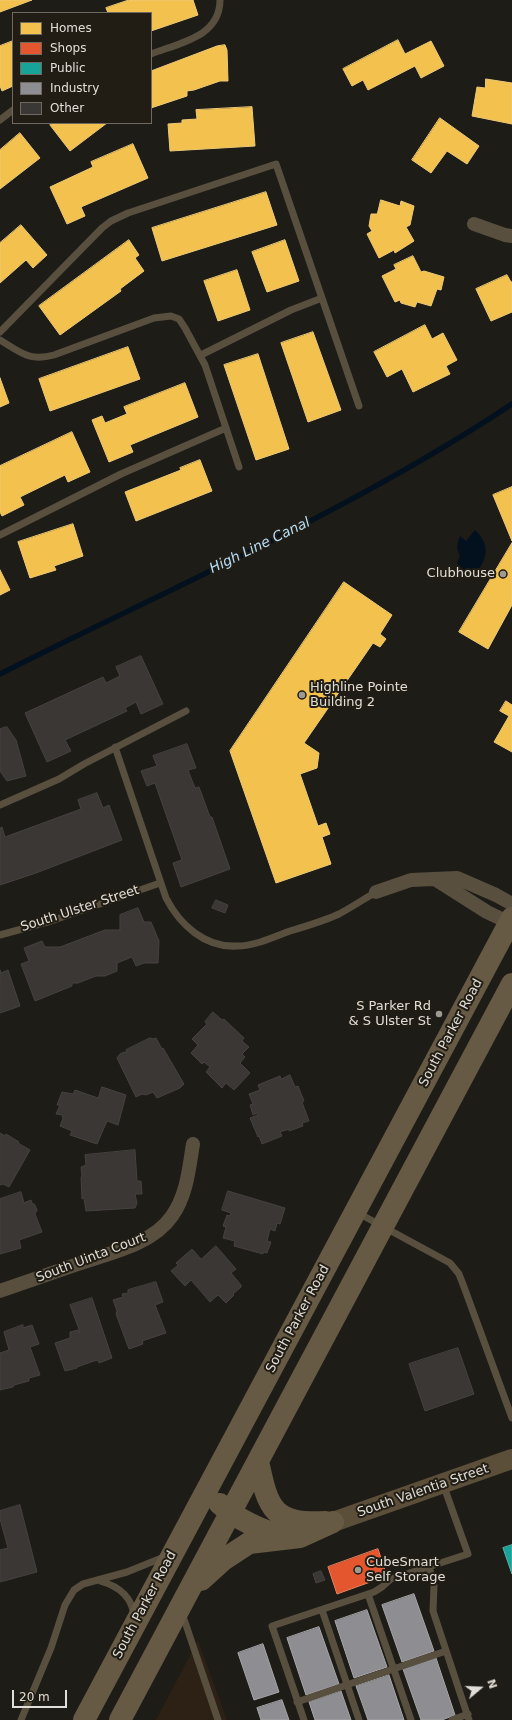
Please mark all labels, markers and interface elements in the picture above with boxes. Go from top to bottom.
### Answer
legend [12,12,152,124]
text: Homes [50,21,92,35]
text: Shops [50,41,86,55]
text: Public [50,61,86,75]
text: Industry [50,81,99,95]
text: Other [50,101,84,115]
water label: High Line Canal [207,514,313,578]
place label: Clubhouse [427,566,495,582]
marker: Clubhouse [498,569,508,579]
place label: Highline Pointe Building 2 [310,680,408,711]
marker: Highline Pointe Building 2 [297,690,307,700]
street label: South Ulster Street [19,882,141,936]
street label: South Parker Road [416,977,486,1089]
place label: S Parker Rd & S Ulster St [349,999,431,1030]
marker: S Parker Rd & S Ulster St [434,1009,444,1019]
street label: South Uinta Court [34,1230,148,1286]
street label: South Parker Road [263,1263,333,1375]
street label: South Valentia Street [355,1461,491,1521]
street label: South Parker Road [110,1549,180,1661]
place label: CubeSmart Self Storage [366,1555,445,1586]
marker: CubeSmart Self Storage [353,1565,363,1575]
north arrow [460,1668,500,1708]
text: N [484,1677,499,1690]
scale bar [14,1682,69,1708]
text: 20 m [19,1690,50,1704]

